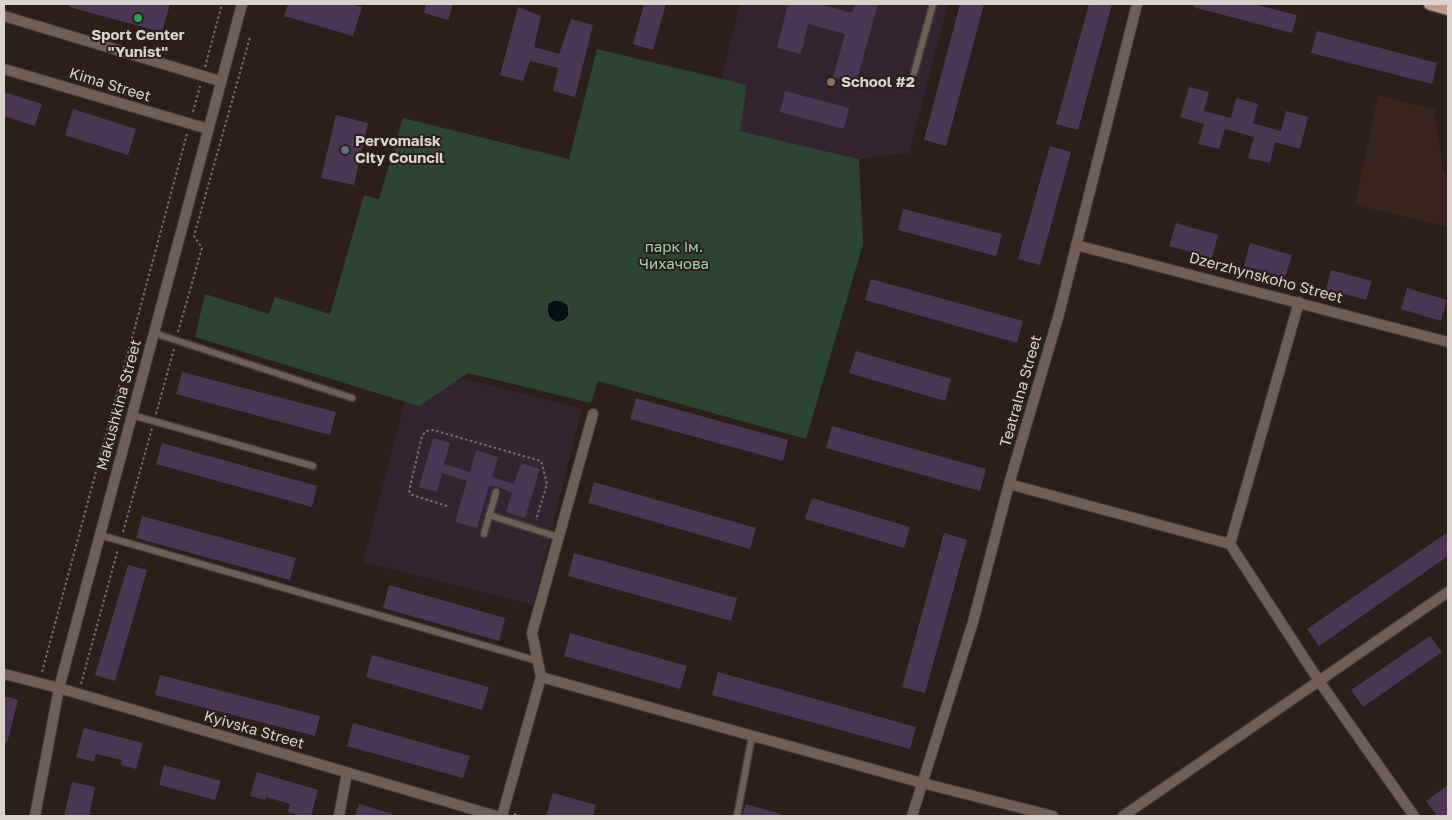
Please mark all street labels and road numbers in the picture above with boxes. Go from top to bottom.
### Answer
street label: Kima Street [67,64,153,106]
street label: Dzerzhynskoho Street [1187,249,1345,307]
street label: Teatralna Street [996,333,1046,449]
street label: Makushkina Street [93,338,145,472]
street label: Kyivska Street [202,707,306,753]

